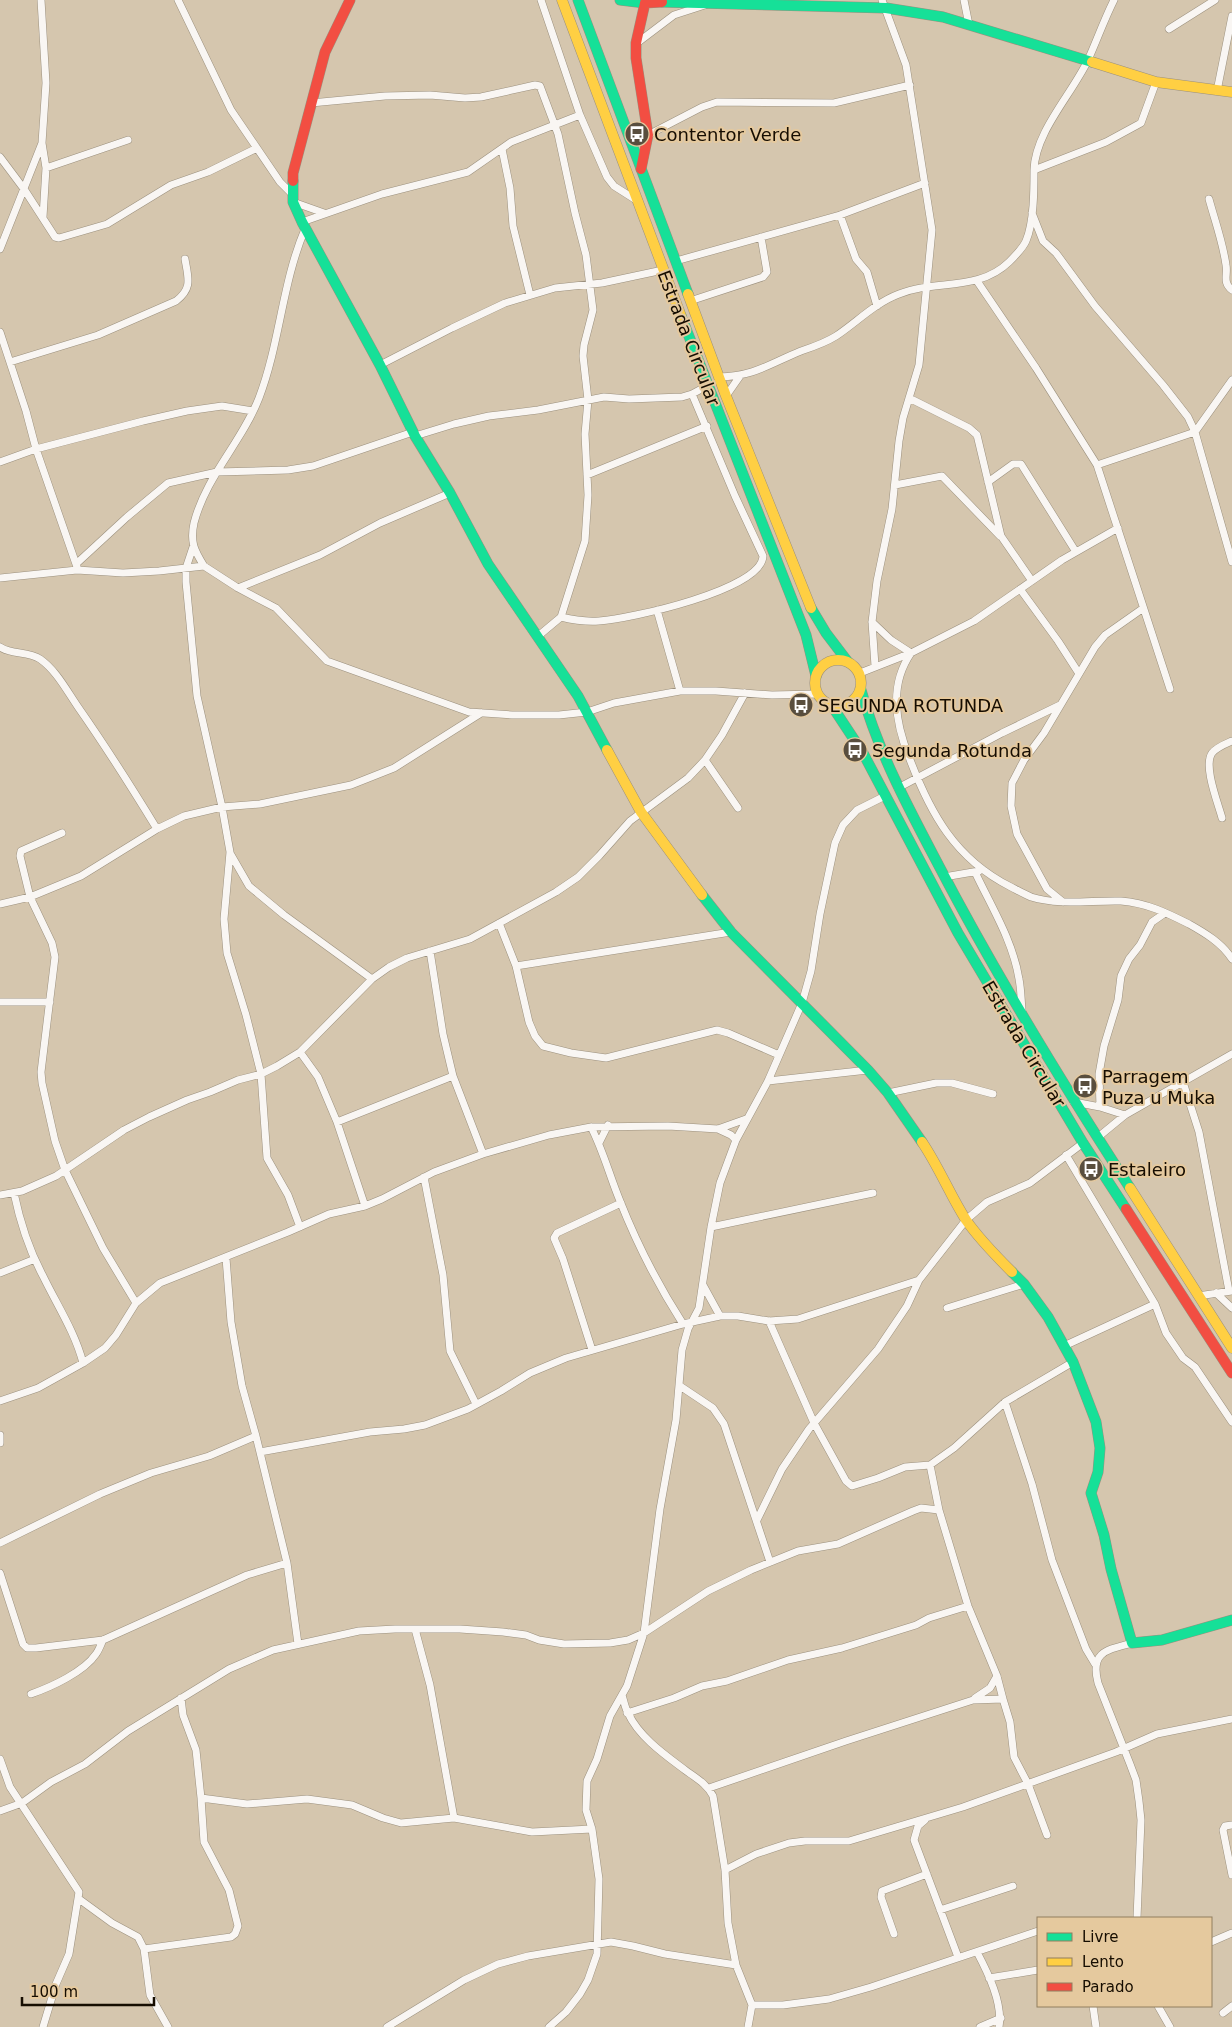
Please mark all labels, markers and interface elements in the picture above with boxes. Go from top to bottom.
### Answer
bus stop icon: Contentor Verde [624,121,650,147]
place label: Contentor Verde [654,124,801,145]
street label: Estrada Circular [653,267,725,409]
bus stop icon: SEGUNDA ROTUNDA [788,692,814,718]
place label: SEGUNDA ROTUNDA [818,695,1004,716]
bus stop icon: Segunda Rotunda [842,737,868,763]
place label: Segunda Rotunda [872,740,1032,761]
street label: Estrada Circular [978,977,1070,1112]
place label: Parragem Puza u Muka [1102,1066,1215,1108]
bus stop icon: Parragem Puza u Muka [1072,1073,1098,1099]
bus stop icon: Estaleiro [1078,1156,1104,1182]
place label: Estaleiro [1108,1159,1186,1180]
legend [1037,1917,1212,2007]
text: Livre [1082,1928,1118,1946]
text: Lento [1082,1953,1124,1971]
scale bar [22,1974,155,2006]
text: Parado [1082,1978,1134,1996]
text: 100 m [30,1983,78,2001]

